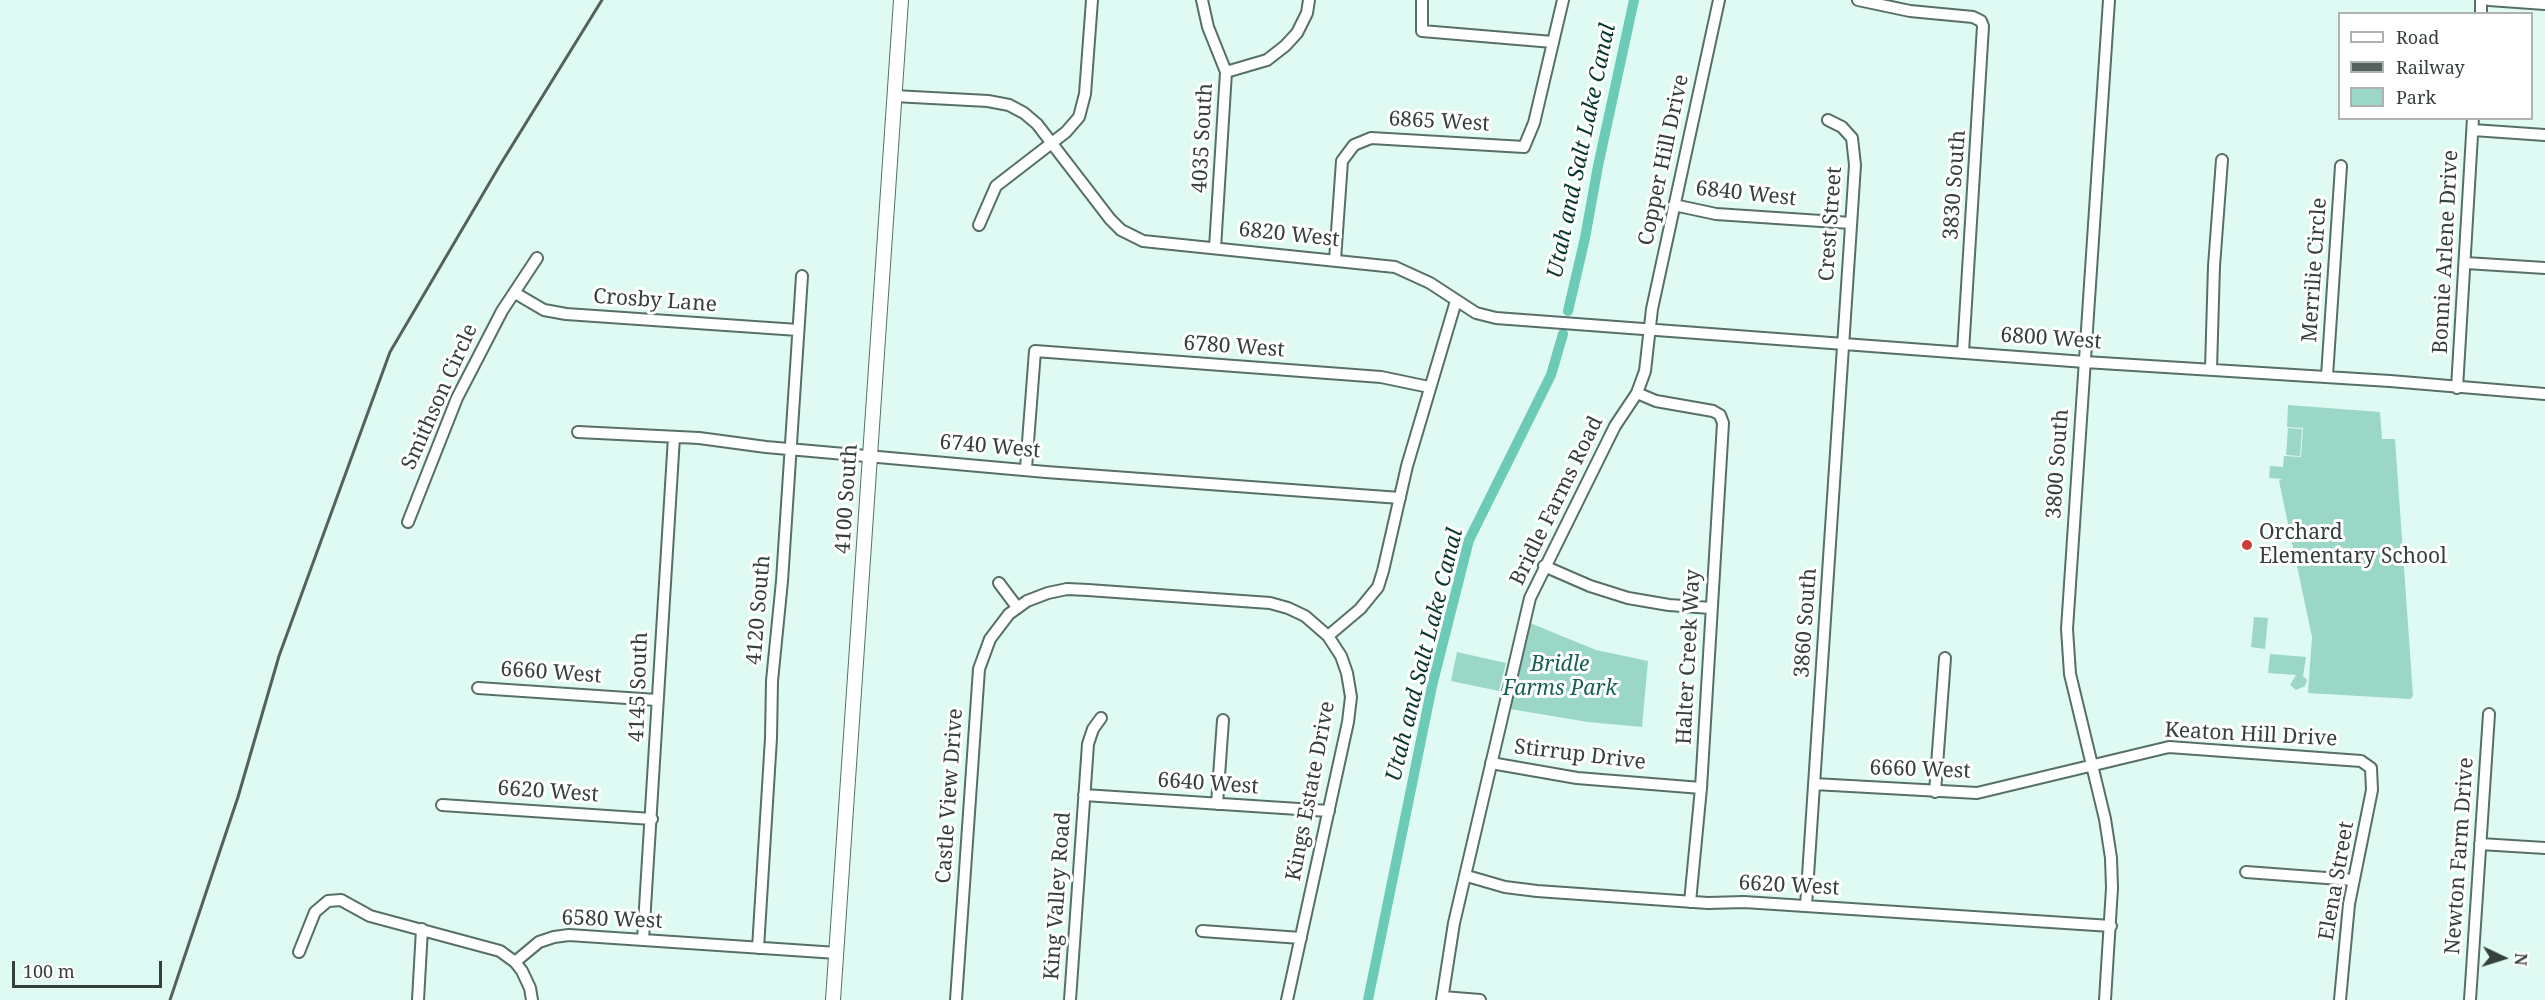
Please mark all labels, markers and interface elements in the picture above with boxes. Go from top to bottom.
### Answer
legend [2338,12,2533,120]
water label: Utah and Salt Lake Canal [1542,21,1622,281]
text: Road [2396,25,2439,49]
text: Railway [2396,55,2465,79]
street label: Copper Hill Drive [1634,72,1694,248]
street label: 4035 South [1188,82,1218,194]
text: Park [2396,85,2436,109]
street label: 6865 West [1388,107,1490,137]
street label: 3830 South [1939,129,1971,241]
street label: Bonnie Arlene Drive [2428,149,2464,355]
street label: Crest Street [1814,166,1848,282]
street label: 6840 West [1694,176,1798,212]
street label: Merrilie Circle [2297,197,2333,343]
street label: 6820 West [1237,217,1341,253]
street label: Crosby Lane [592,284,718,318]
street label: Smithson Circle [397,320,483,474]
street label: 6800 West [2000,323,2102,355]
street label: 6780 West [1183,331,1285,363]
street label: 3800 South [2042,408,2074,520]
street label: Bridle Farms Road [1505,412,1609,590]
street label: 6740 West [938,430,1042,464]
street label: 4100 South [831,443,863,555]
place label: Orchard Elementary School [2259,520,2447,570]
water label: Utah and Salt Lake Canal [1381,526,1469,784]
marker: Orchard Elementary School [2240,538,2254,552]
street label: 4120 South [742,554,776,666]
street label: 3860 South [1790,567,1822,679]
street label: Halter Creek Way [1672,569,1706,745]
street label: 4145 South [624,632,654,742]
park label: Bridle Farms Park [1503,652,1617,702]
street label: 6660 West [500,657,602,689]
street label: Kings Estate Drive [1281,699,1341,883]
street label: Castle View Drive [931,707,969,885]
street label: Keaton Hill Drive [2164,718,2338,752]
street label: Stirrup Drive [1513,734,1647,776]
street label: 6660 West [1869,756,1971,784]
street label: Newton Farm Drive [2441,757,2479,955]
street label: 6640 West [1157,768,1259,800]
street label: 6620 West [497,776,599,808]
street label: King Valley Road [1040,811,1076,981]
street label: Elena Street [2314,820,2360,942]
street label: 6620 West [1738,871,1840,901]
street label: 6580 West [561,906,663,934]
north arrow [2473,928,2533,988]
scale bar [15,949,165,987]
text: N [2510,952,2532,966]
text: 100 m [23,959,75,983]

